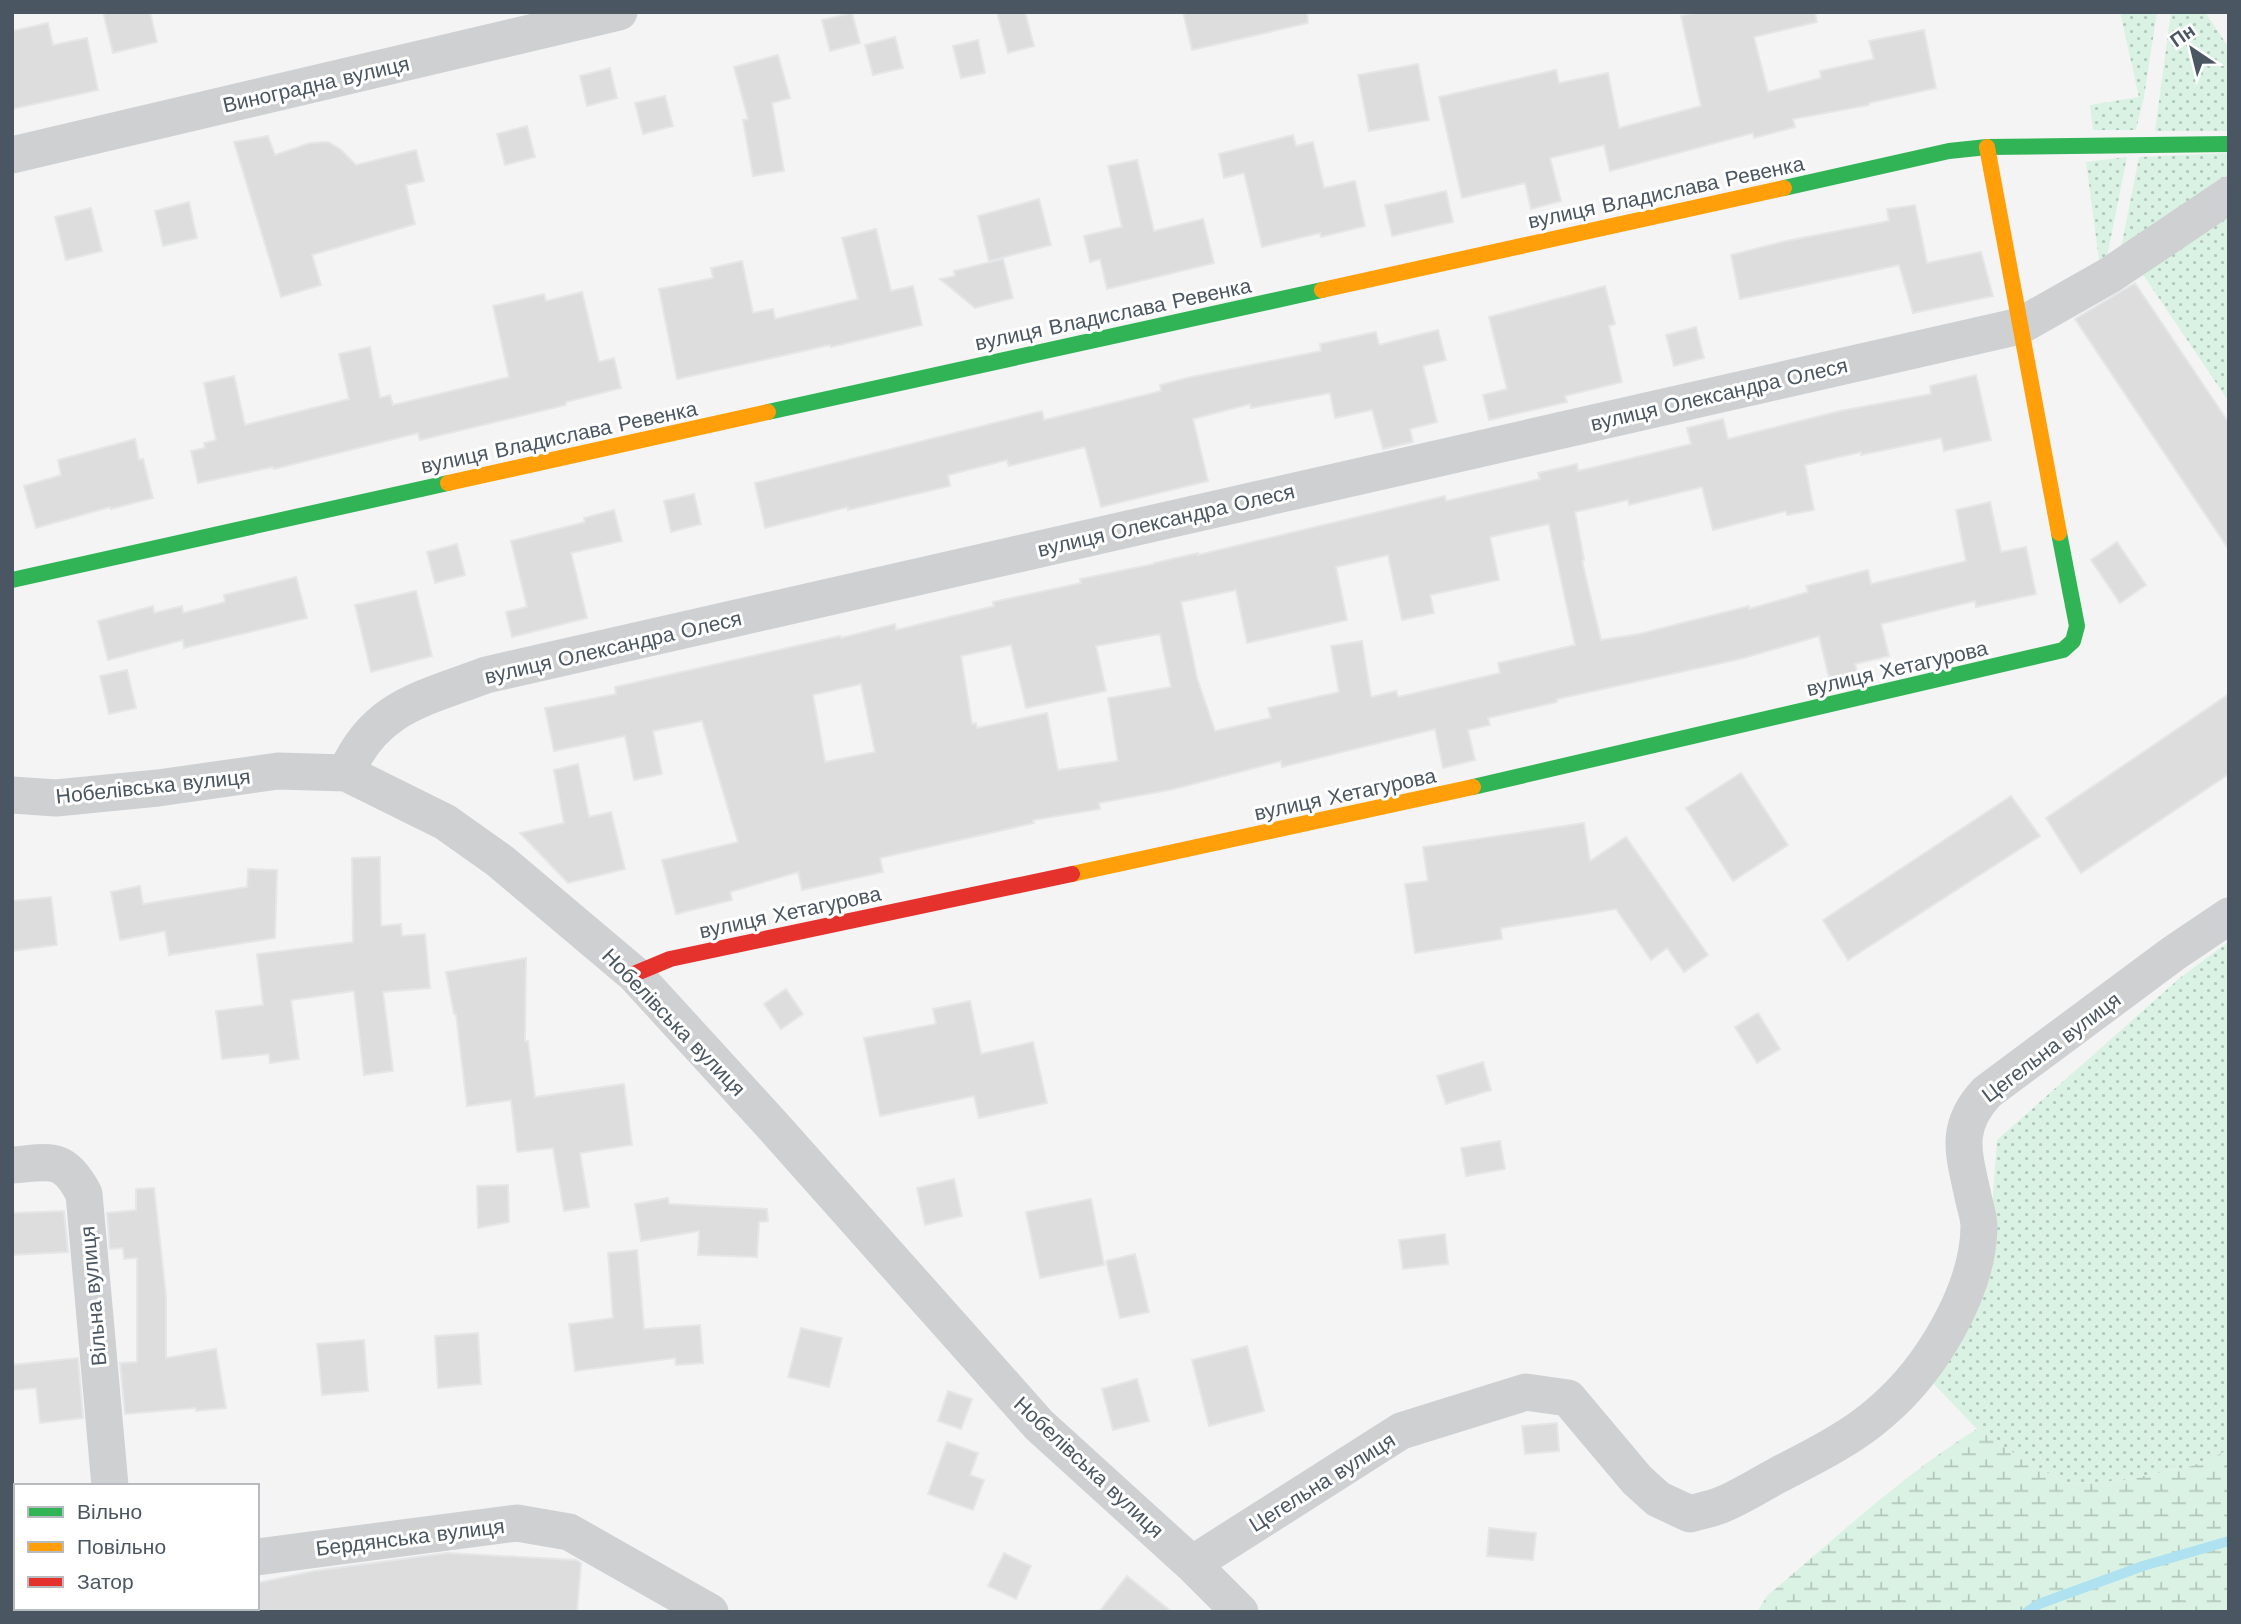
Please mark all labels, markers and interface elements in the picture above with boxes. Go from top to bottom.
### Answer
north arrow [2157,14,2227,84]
text: Пн [2166,19,2199,52]
street label: Виноградна вулиця [220,50,412,118]
street label: вулиця Владислава Ревенка [1526,150,1807,234]
street label: вулиця Владислава Ревенка [973,272,1254,356]
street label: вулиця Олександра Олеся [1588,352,1850,436]
street label: вулиця Владислава Ревенка [419,395,700,479]
street label: вулиця Олександра Олеся [1035,478,1297,562]
street label: вулиця Олександра Олеся [482,605,744,689]
street label: вулиця Хетагурова [1804,635,1990,701]
street label: вулиця Хетагурова [1252,762,1438,825]
street label: Нобелівська вулиця [54,763,252,809]
street label: вулиця Хетагурова [697,880,883,943]
street label: Нобелівська вулиця [597,943,751,1101]
street label: Цегельна вулиця [1977,987,2125,1107]
street label: Вільна вулиця [74,1225,112,1367]
street label: Нобелівська вулиця [1009,1391,1169,1543]
street label: Цегельна вулиця [1244,1427,1400,1537]
legend [14,1484,259,1610]
text: Вільно [77,1499,142,1524]
street label: Бердянська вулиця [314,1513,506,1561]
text: Повільно [77,1534,166,1559]
text: Затор [77,1569,134,1594]

